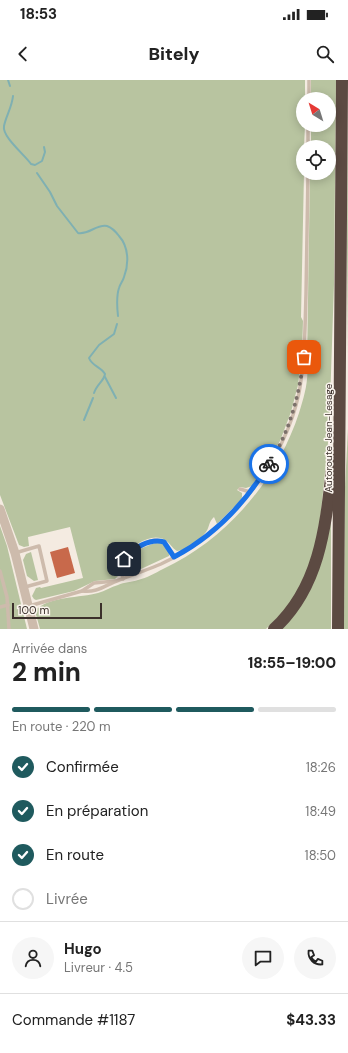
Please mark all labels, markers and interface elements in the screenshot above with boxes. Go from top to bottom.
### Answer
text: 18:53 [20,4,57,24]
text: Bitely [149,42,199,66]
icon: back [12,43,34,65]
icon: search [314,43,336,65]
north arrow [296,92,336,132]
map controls [296,92,336,180]
button: locate [296,140,336,180]
pin [287,340,321,374]
icon: bag [293,346,315,368]
street label: Autoroute Jean-Lesage [322,383,335,492]
courier [249,444,289,484]
icon: bike [258,453,280,475]
pin [107,542,141,576]
icon: home [113,548,135,570]
scale bar [12,601,102,620]
text: 100 m [18,603,49,617]
text: Arrivée dans [12,640,87,657]
text: 18:55–19:00 [248,653,336,673]
text: 2 min [12,655,81,689]
text: En route · 220 m [12,718,111,735]
icon: check [12,756,34,778]
text: Confirmée [46,757,119,777]
text: 18:26 [306,759,336,776]
icon: check [12,800,34,822]
text: En préparation [46,801,148,821]
text: 18:49 [305,803,336,820]
icon: check [12,844,34,866]
text: En route [46,845,104,865]
text: 18:50 [305,847,336,864]
text: Livrée [46,889,88,909]
button: person [12,937,54,979]
button: chat [242,937,284,979]
button: phone [294,937,336,979]
text: Hugo [64,939,102,959]
text: Livreur · 4.5 [64,959,133,976]
text: Commande #1187 [12,1010,135,1030]
text: $43.33 [286,1010,336,1030]

